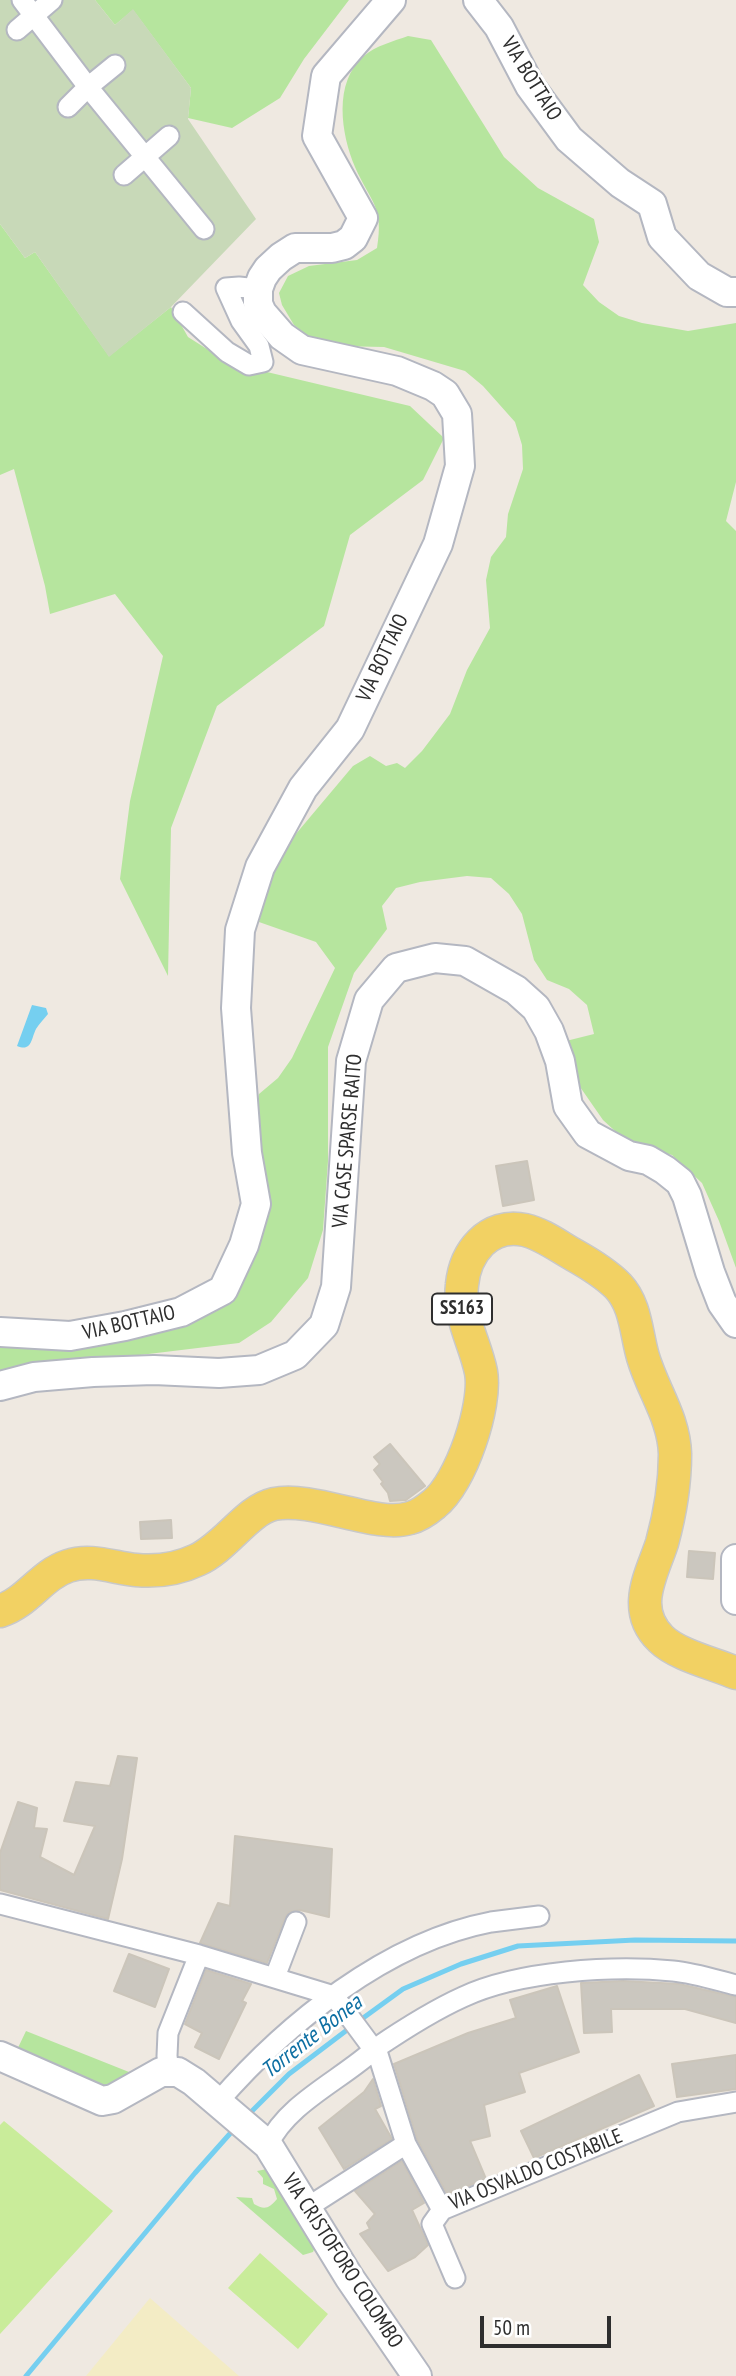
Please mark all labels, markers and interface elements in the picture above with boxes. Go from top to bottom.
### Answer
street label: VIA BOTTAIO [495,32,567,126]
street label: VIA BOTTAIO [352,610,414,706]
street label: VIA CASE SPARSE RAITO [328,1053,368,1229]
road number: SS163 [432,1294,492,1324]
street label: VIA BOTTAIO [80,1300,178,1346]
water label: Torrente Bonea [256,1989,368,2085]
street label: VIA OSVALDO COSTABILE [446,2124,626,2216]
street label: VIA CRISTOFORO COLOMBO [276,2169,408,2353]
scale bar [484,2302,615,2346]
text: 50 m [493,2314,530,2341]

